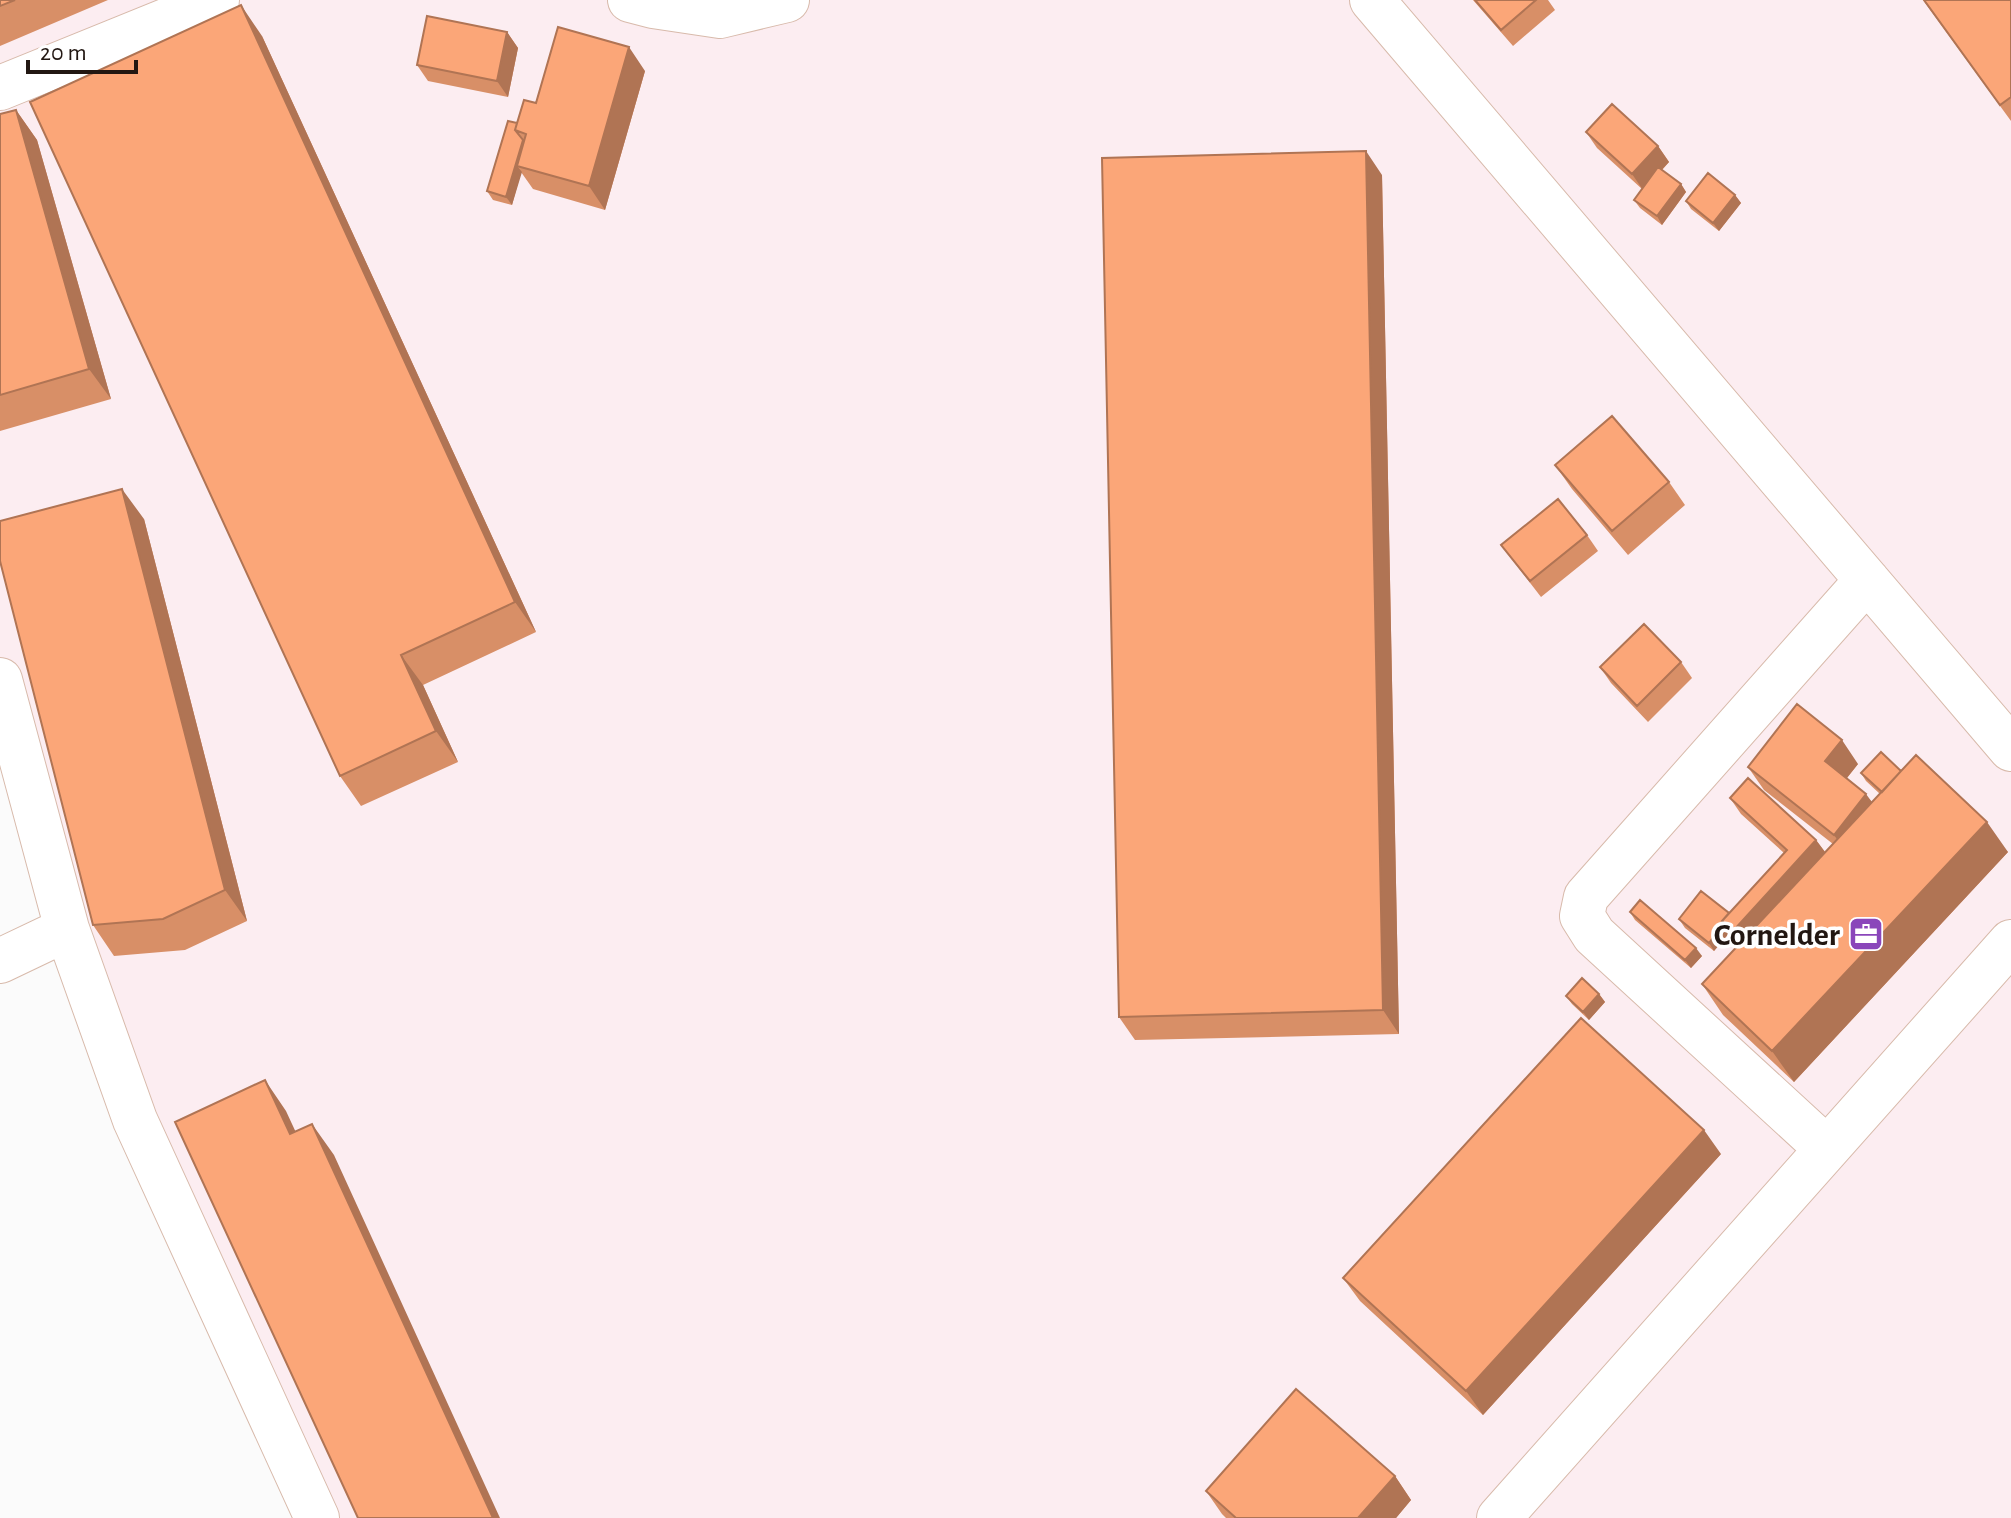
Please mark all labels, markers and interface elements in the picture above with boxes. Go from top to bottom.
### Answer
scale bar [28,24,136,74]
text: 20 m [40,41,87,65]
office icon: Cornelder [1847,915,1885,953]
place label: Cornelder [1714,919,1840,951]

